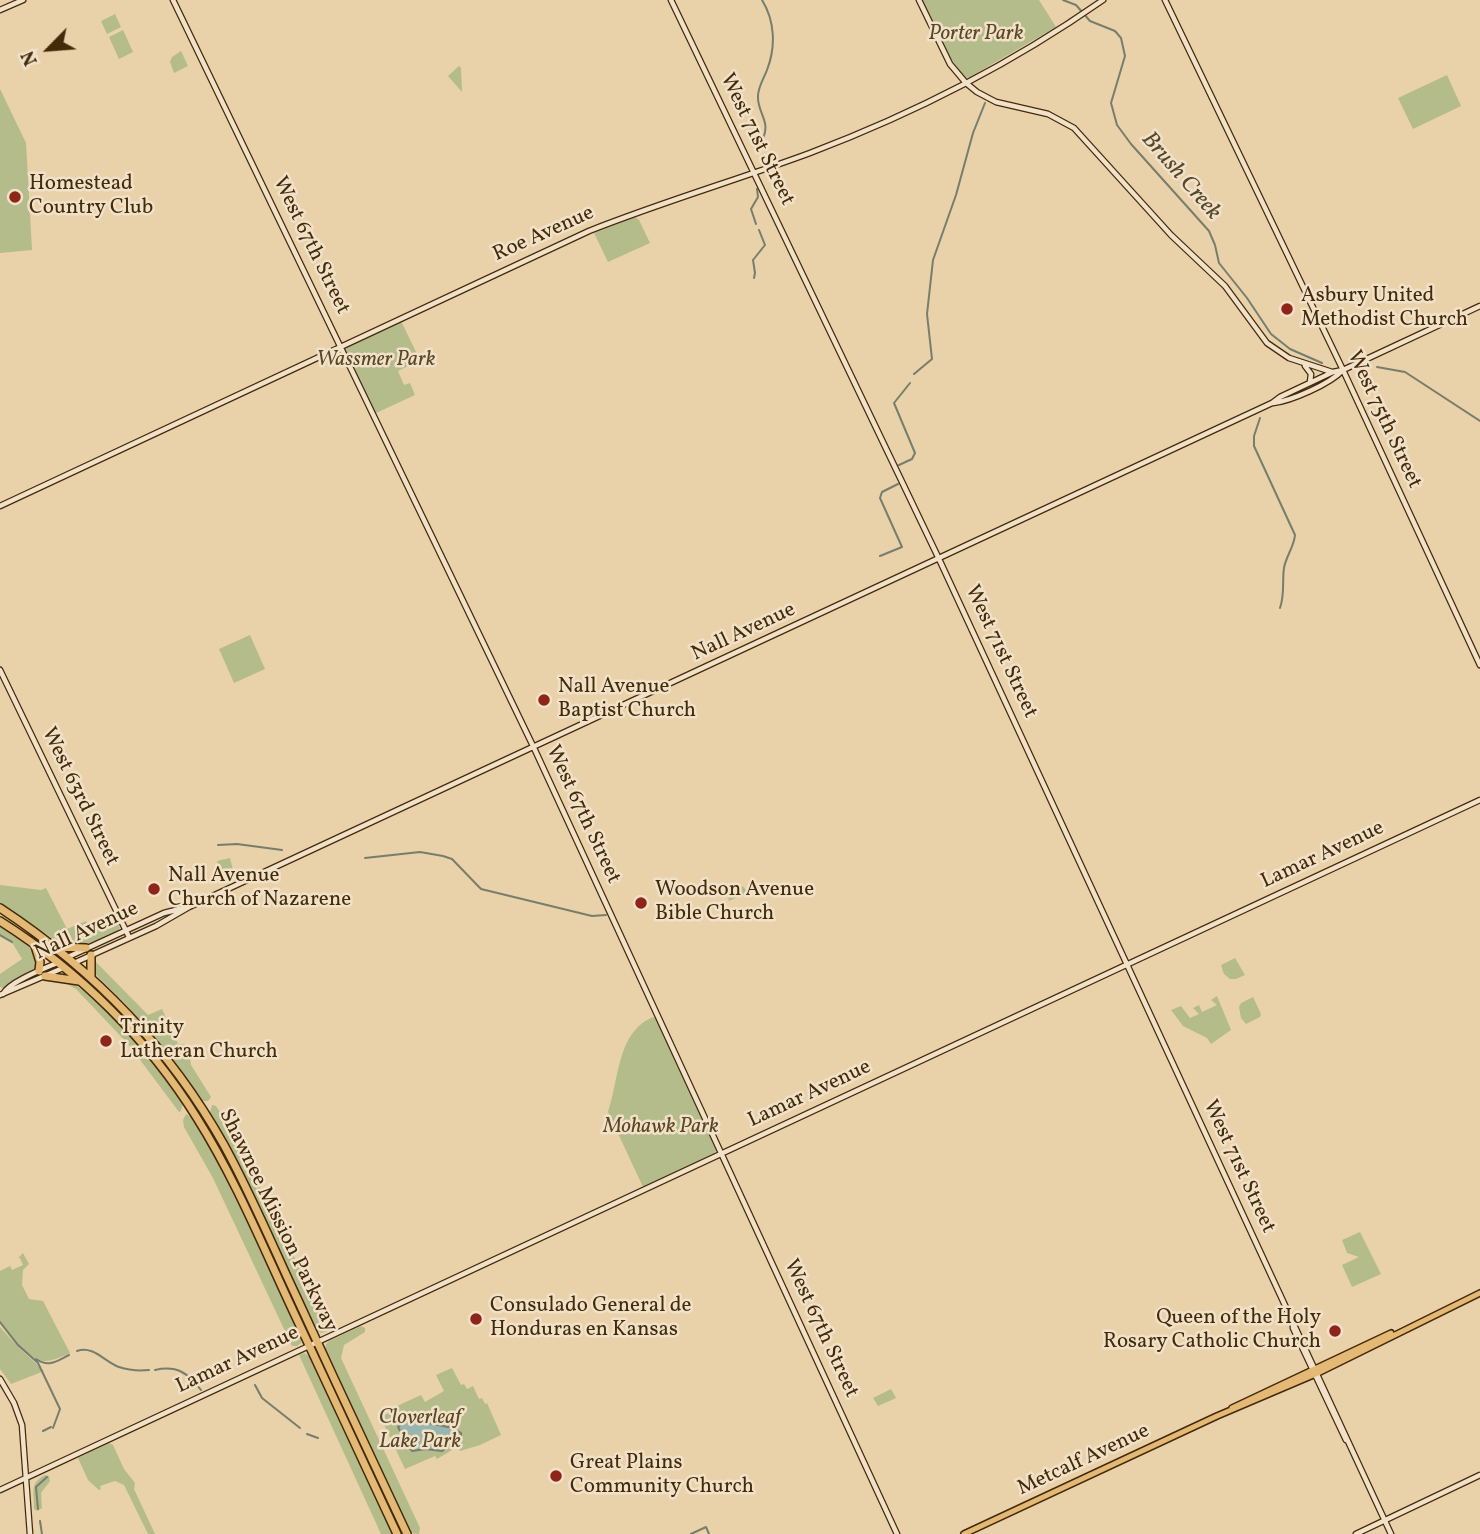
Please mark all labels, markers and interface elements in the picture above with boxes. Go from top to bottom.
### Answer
north arrow [14,14,84,84]
park label: Porter Park [929,22,1023,48]
text: N [15,46,45,70]
street label: West 71st Street [713,70,799,210]
water label: Brush Creek [1134,127,1226,227]
place label: Homestead Country Club [29,172,153,222]
street label: West 67th Street [266,173,354,319]
marker: Homestead Country Club [7,189,23,205]
street label: Roe Avenue [490,202,598,268]
place label: Asbury United Methodist Church [1301,284,1468,334]
marker: Asbury United Methodist Church [1279,301,1295,317]
street label: West 75th Street [1340,347,1426,493]
park label: Wassmer Park [316,348,436,374]
street label: West 71st Street [958,581,1042,723]
street label: Nall Avenue [688,598,800,668]
place label: Nall Avenue Baptist Church [558,675,696,725]
marker: Nall Avenue Baptist Church [536,692,552,708]
street label: West 63rd Street [35,724,123,870]
street label: West 67th Street [539,742,625,888]
street label: Lamar Avenue [1257,816,1389,896]
place label: Nall Avenue Church of Nazarene [168,864,351,914]
place label: Woodson Avenue Bible Church [655,878,814,928]
marker: Nall Avenue Church of Nazarene [146,881,162,897]
marker: Woodson Avenue Bible Church [633,895,649,911]
street label: Nall Avenue [31,897,143,967]
place label: Trinity Lutheran Church [120,1016,278,1066]
marker: Trinity Lutheran Church [98,1033,114,1049]
street label: Lamar Avenue [744,1055,876,1135]
street label: West 71st Street [1196,1096,1280,1238]
street label: Shawnee Mission Parkway [212,1105,342,1337]
park label: Mohawk Park [603,1115,719,1141]
street label: West 67th Street [777,1256,863,1402]
place label: Consulado General de Honduras en Kansas [490,1294,692,1344]
place label: Queen of the Holy Rosary Catholic Church [1103,1306,1321,1356]
marker: Consulado General de Honduras en Kansas [468,1311,484,1327]
street label: Lamar Avenue [172,1321,304,1401]
marker: Queen of the Holy Rosary Catholic Church [1327,1323,1343,1339]
park label: Cloverleaf Lake Park [379,1406,461,1456]
street label: Metcalf Avenue [1014,1419,1154,1503]
place label: Great Plains Community Church [570,1451,754,1501]
marker: Great Plains Community Church [548,1468,564,1484]

